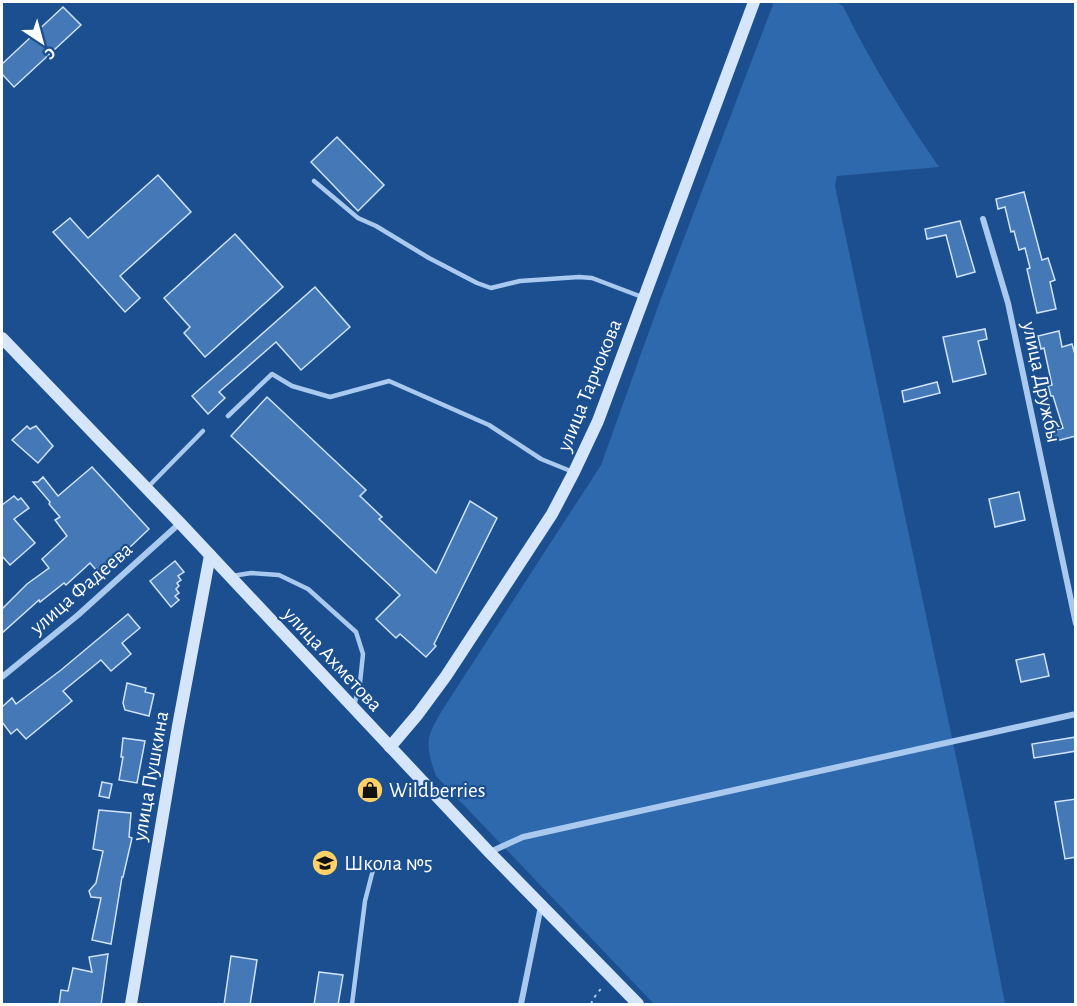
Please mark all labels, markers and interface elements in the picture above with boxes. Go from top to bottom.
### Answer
north arrow [12,12,72,72]
text: С [42,44,59,62]
street label: улица Тарчокова [553,316,626,455]
street label: улица Дружбы [1018,319,1065,445]
street label: улица Фадеева [25,538,137,639]
street label: улица Ахметова [278,602,386,716]
street label: улица Пушкина [129,709,172,844]
shop icon: Wildberries [355,775,385,805]
place label: Wildberries [389,780,485,801]
school or university icon: Школа №5 [310,848,340,878]
place label: Школа №5 [344,853,433,874]

